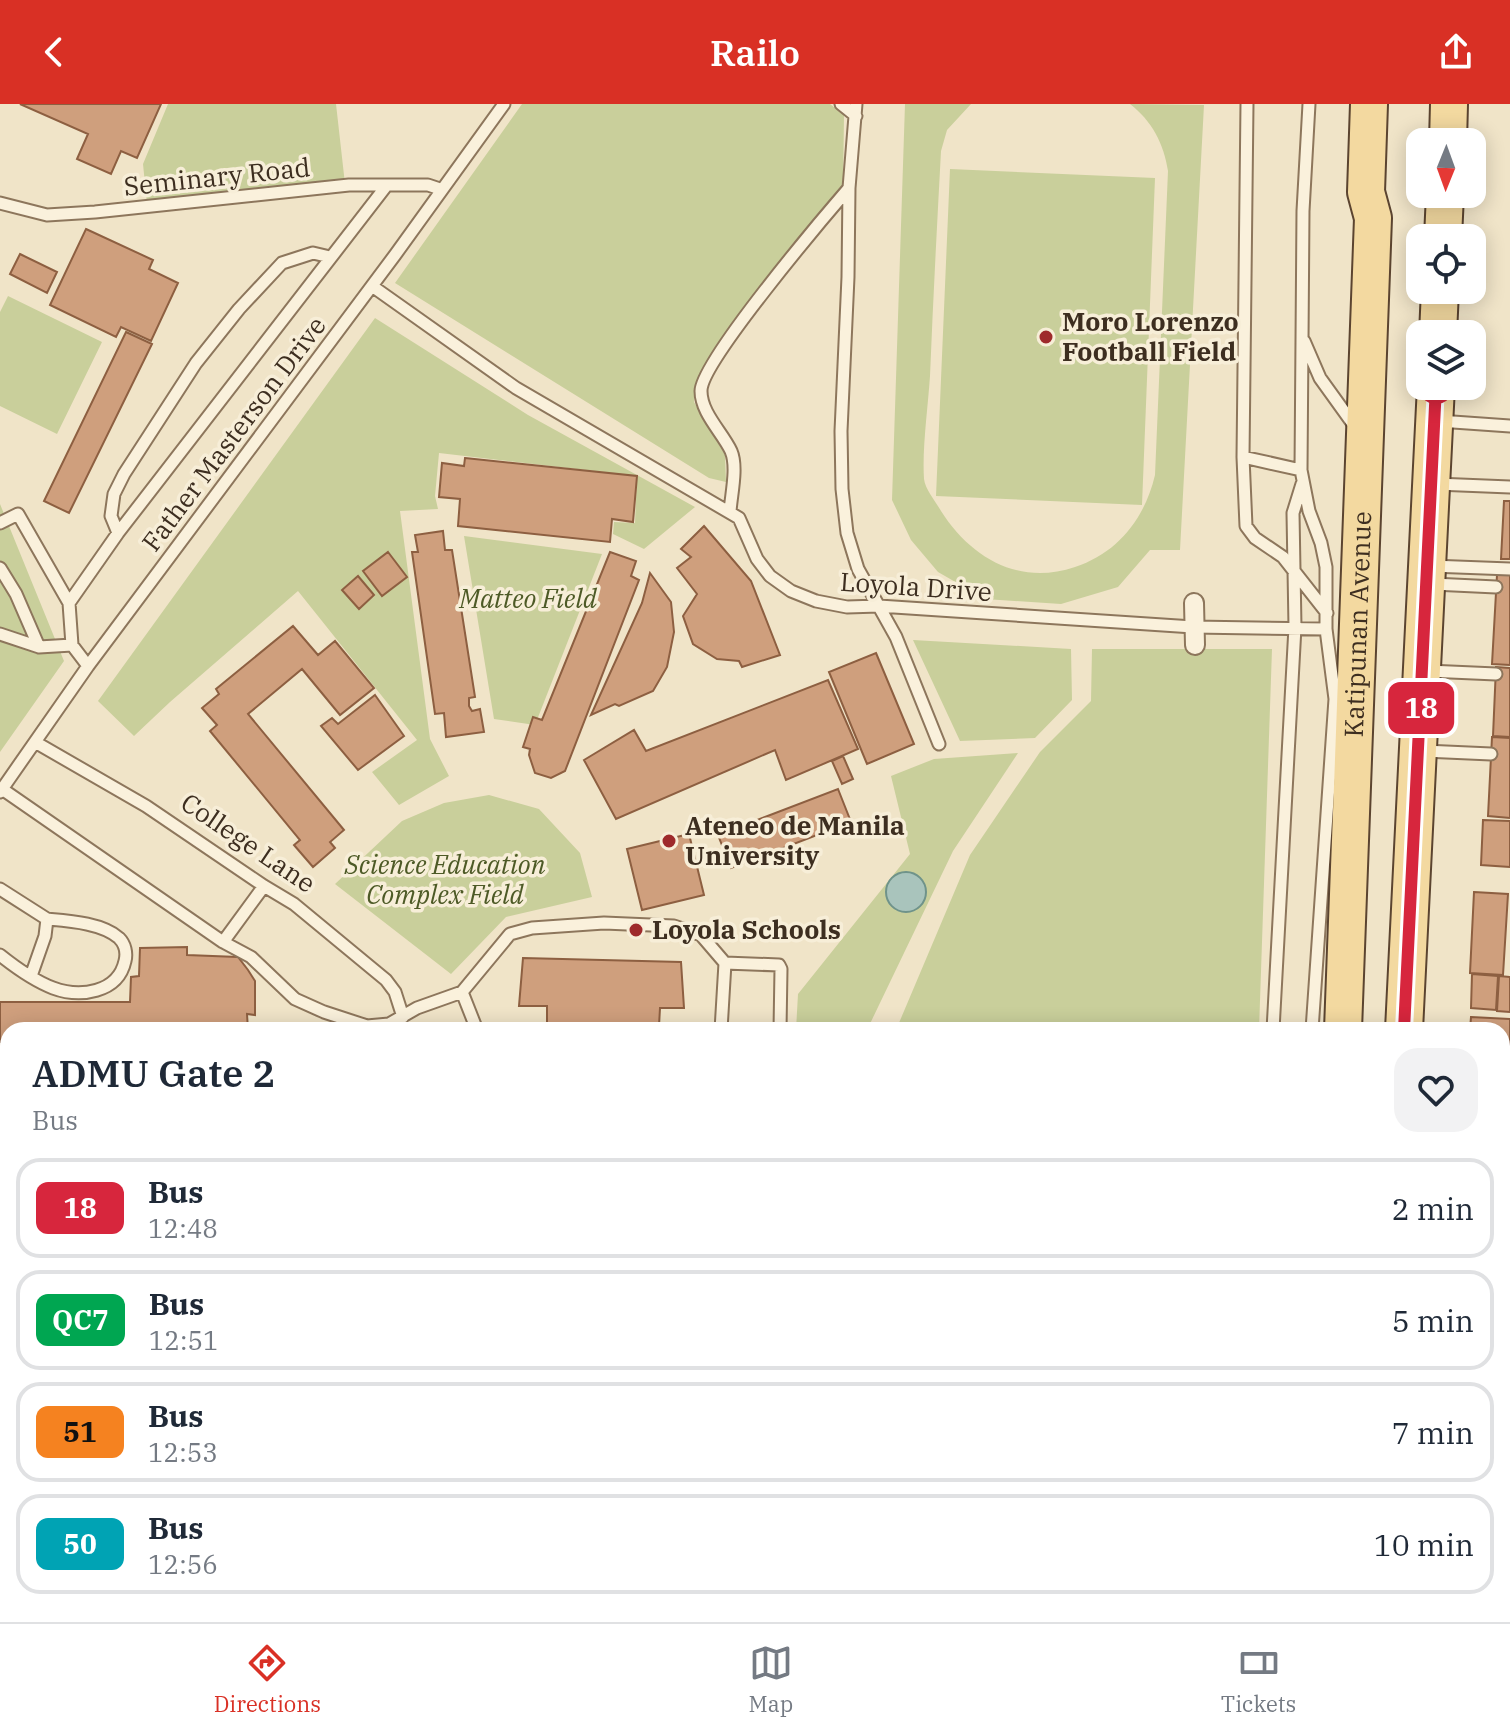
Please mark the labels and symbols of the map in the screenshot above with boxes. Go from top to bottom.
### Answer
north arrow [1406,128,1486,208]
street label: Seminary Road [122,149,312,203]
place label: Moro Lorenzo Football Field [1062,304,1239,368]
street label: Father Masterson Drive [134,309,333,558]
marker: Moro Lorenzo Football Field [1037,328,1055,346]
unlabelled marker [1419,369,1453,403]
street label: Katipunan Avenue [1336,511,1378,738]
street label: Loyola Drive [839,564,993,608]
park label: Matteo Field [458,581,598,615]
line badge: 18 [1385,682,1457,734]
street label: College Lane [175,785,322,900]
place label: Ateneo de Manila University [685,808,905,872]
marker: Ateneo de Manila University [660,832,678,850]
park label: Science Education Complex Field [344,847,546,911]
place label: Loyola Schools [652,912,841,946]
marker: Loyola Schools [627,921,645,939]

